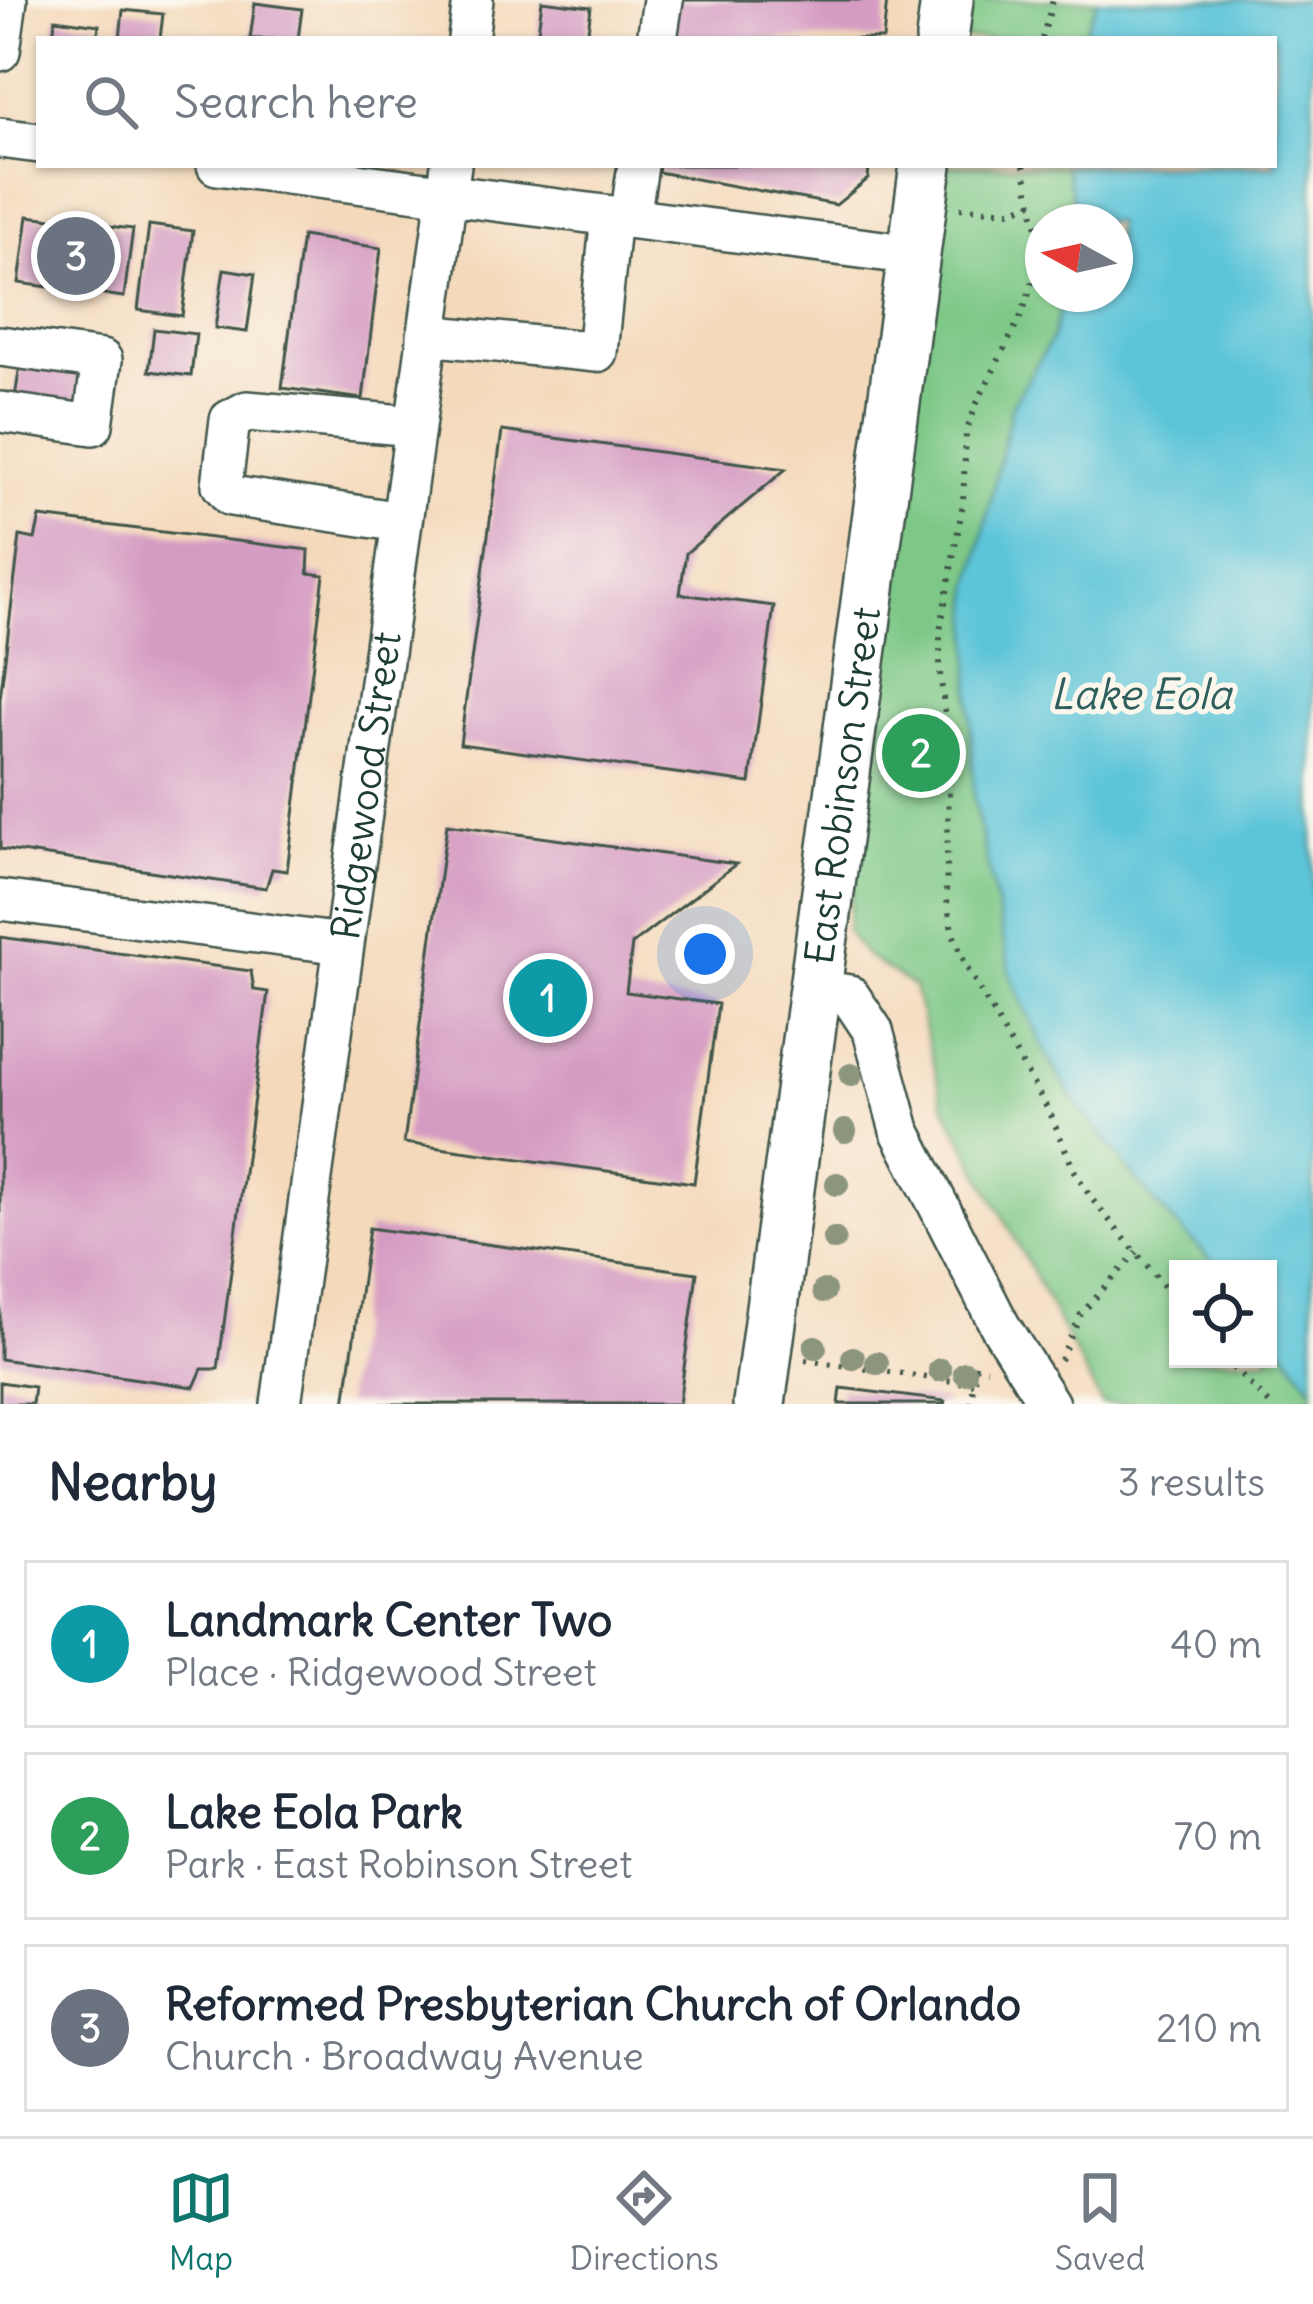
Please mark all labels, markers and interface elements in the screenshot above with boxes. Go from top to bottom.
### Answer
search box [36,36,1277,168]
icon: search [78,69,144,135]
text: Search here [174,74,418,130]
north arrow [1025,204,1133,312]
pin: 3 [37,211,115,301]
street label: East Robinson Street [794,604,891,967]
street label: Ridgewood Street [320,629,411,943]
water label: Lake Eola [1050,668,1234,720]
pin: 2 [882,708,960,798]
your location [675,924,735,984]
pin: 1 [509,953,587,1043]
map controls [1169,1260,1277,1368]
button: locate [1169,1260,1277,1368]
text: Nearby [48,1450,217,1514]
text: 3 results [1118,1458,1265,1507]
text: Landmark Center Two [165,1592,612,1648]
text: 1 [82,1620,98,1669]
text: 40 m [1170,1620,1262,1669]
text: Place · Ridgewood Street [165,1648,597,1697]
text: Lake Eola Park [165,1784,463,1840]
text: 2 [79,1812,101,1861]
text: 70 m [1174,1812,1262,1861]
text: Park · East Robinson Street [165,1840,632,1889]
text: Reformed Presbyterian Church of Orlando [165,1976,1021,2032]
text: 3 [79,2004,101,2053]
text: 210 m [1156,2004,1262,2053]
text: Church · Broadway Avenue [165,2032,644,2081]
tab: Map [168,2165,234,2279]
tab: Directions [570,2165,719,2279]
tab: Saved [1055,2165,1145,2279]

